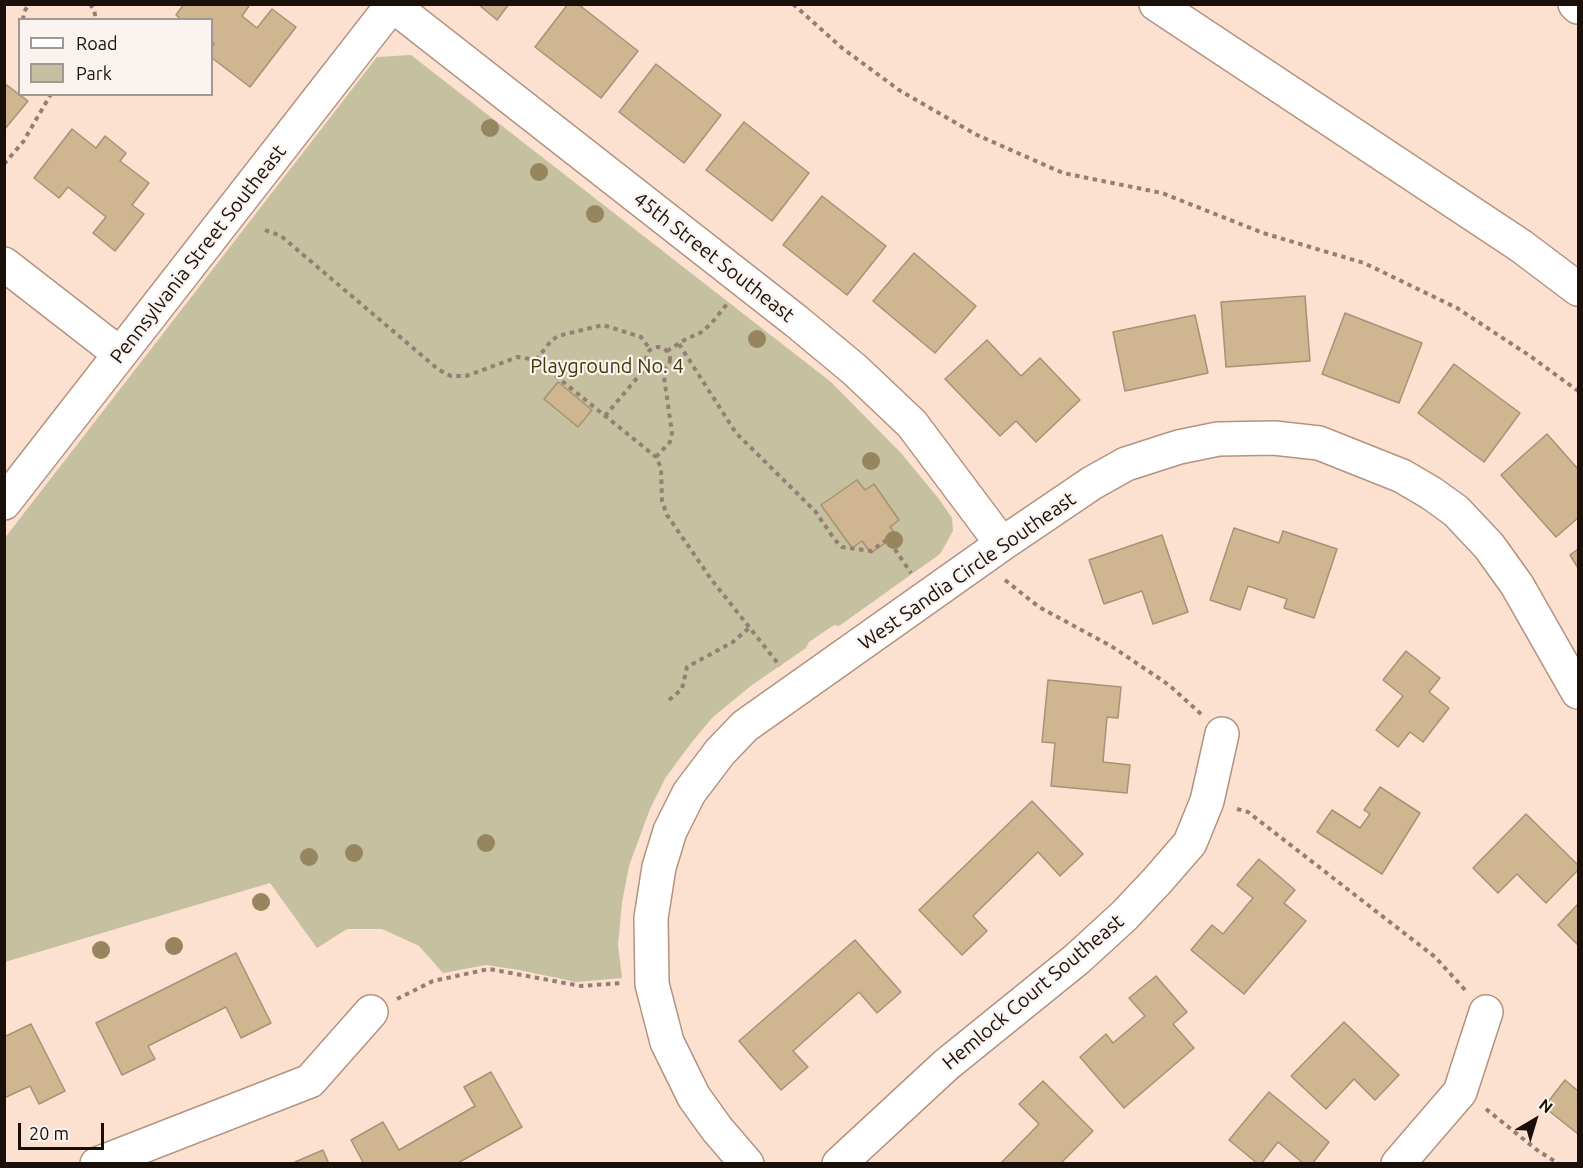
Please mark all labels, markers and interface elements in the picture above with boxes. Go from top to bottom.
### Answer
legend [18,18,213,96]
text: Road [76,33,118,53]
text: Park [76,63,112,83]
street label: Pennsylvania Street Southeast [105,140,291,368]
street label: 45th Street Southeast [629,187,799,327]
park label: Playground No. 4 [530,354,684,378]
street label: West Sandia Circle Southeast [854,487,1080,655]
street label: Hemlock Court Southeast [937,909,1129,1075]
north arrow [1505,1090,1565,1150]
text: N [1536,1095,1556,1117]
scale bar [21,1111,106,1149]
text: 20 m [29,1123,69,1143]

